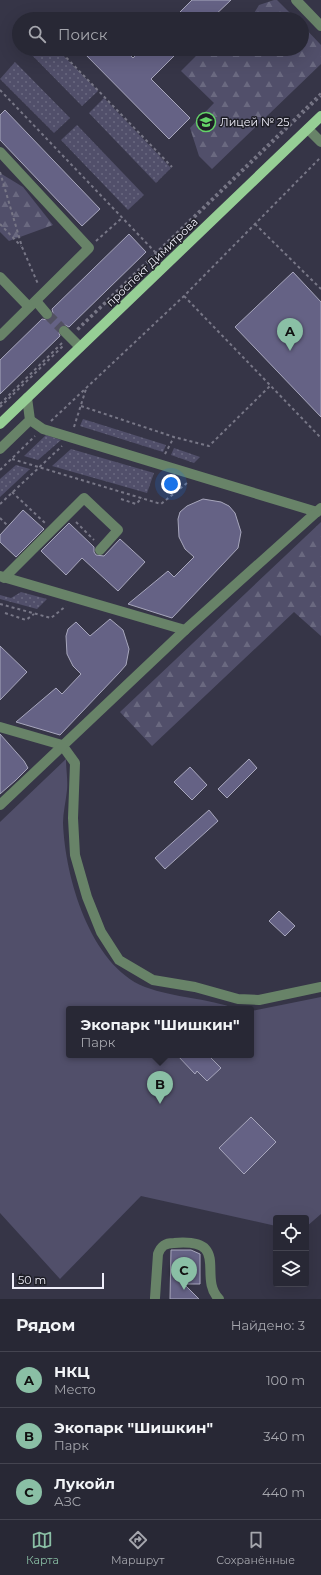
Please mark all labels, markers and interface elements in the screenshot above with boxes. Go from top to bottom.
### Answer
search box [12,12,309,56]
icon: search [26,23,48,45]
text: Поиск [58,25,107,44]
school or university icon: Лицей № 25 [195,111,217,133]
place label: Лицей № 25 [220,115,290,129]
street label: проспект Димитрова [103,215,201,309]
pin: A [277,318,303,351]
your location [161,474,181,494]
popup [66,1006,254,1058]
text: Экопарк "Шишкин" [80,1015,240,1034]
text: Парк [80,1034,115,1050]
pin: B [147,1071,173,1104]
map controls [273,1215,309,1287]
button: locate [273,1215,309,1251]
button: layers [273,1251,309,1287]
pin: C [171,1257,197,1290]
scale bar [12,1271,104,1290]
text: 50 m [18,1273,46,1287]
text: Рядом [16,1315,75,1335]
text: Найдено: 3 [231,1317,305,1333]
text: НКЦ [54,1362,90,1381]
text: A [24,1372,34,1388]
text: 100 m [266,1372,305,1388]
text: Место [54,1381,96,1397]
text: Экопарк "Шишкин" [54,1418,213,1437]
text: B [24,1428,34,1444]
text: 340 m [263,1428,305,1444]
text: Парк [54,1437,89,1453]
text: Лукойл [54,1474,115,1493]
text: C [24,1484,34,1500]
text: 440 m [262,1484,305,1500]
text: АЗС [54,1493,81,1509]
tab: Карта [26,1529,59,1567]
tab: Маршрут [111,1529,164,1567]
tab: Сохранённые [216,1529,295,1567]

